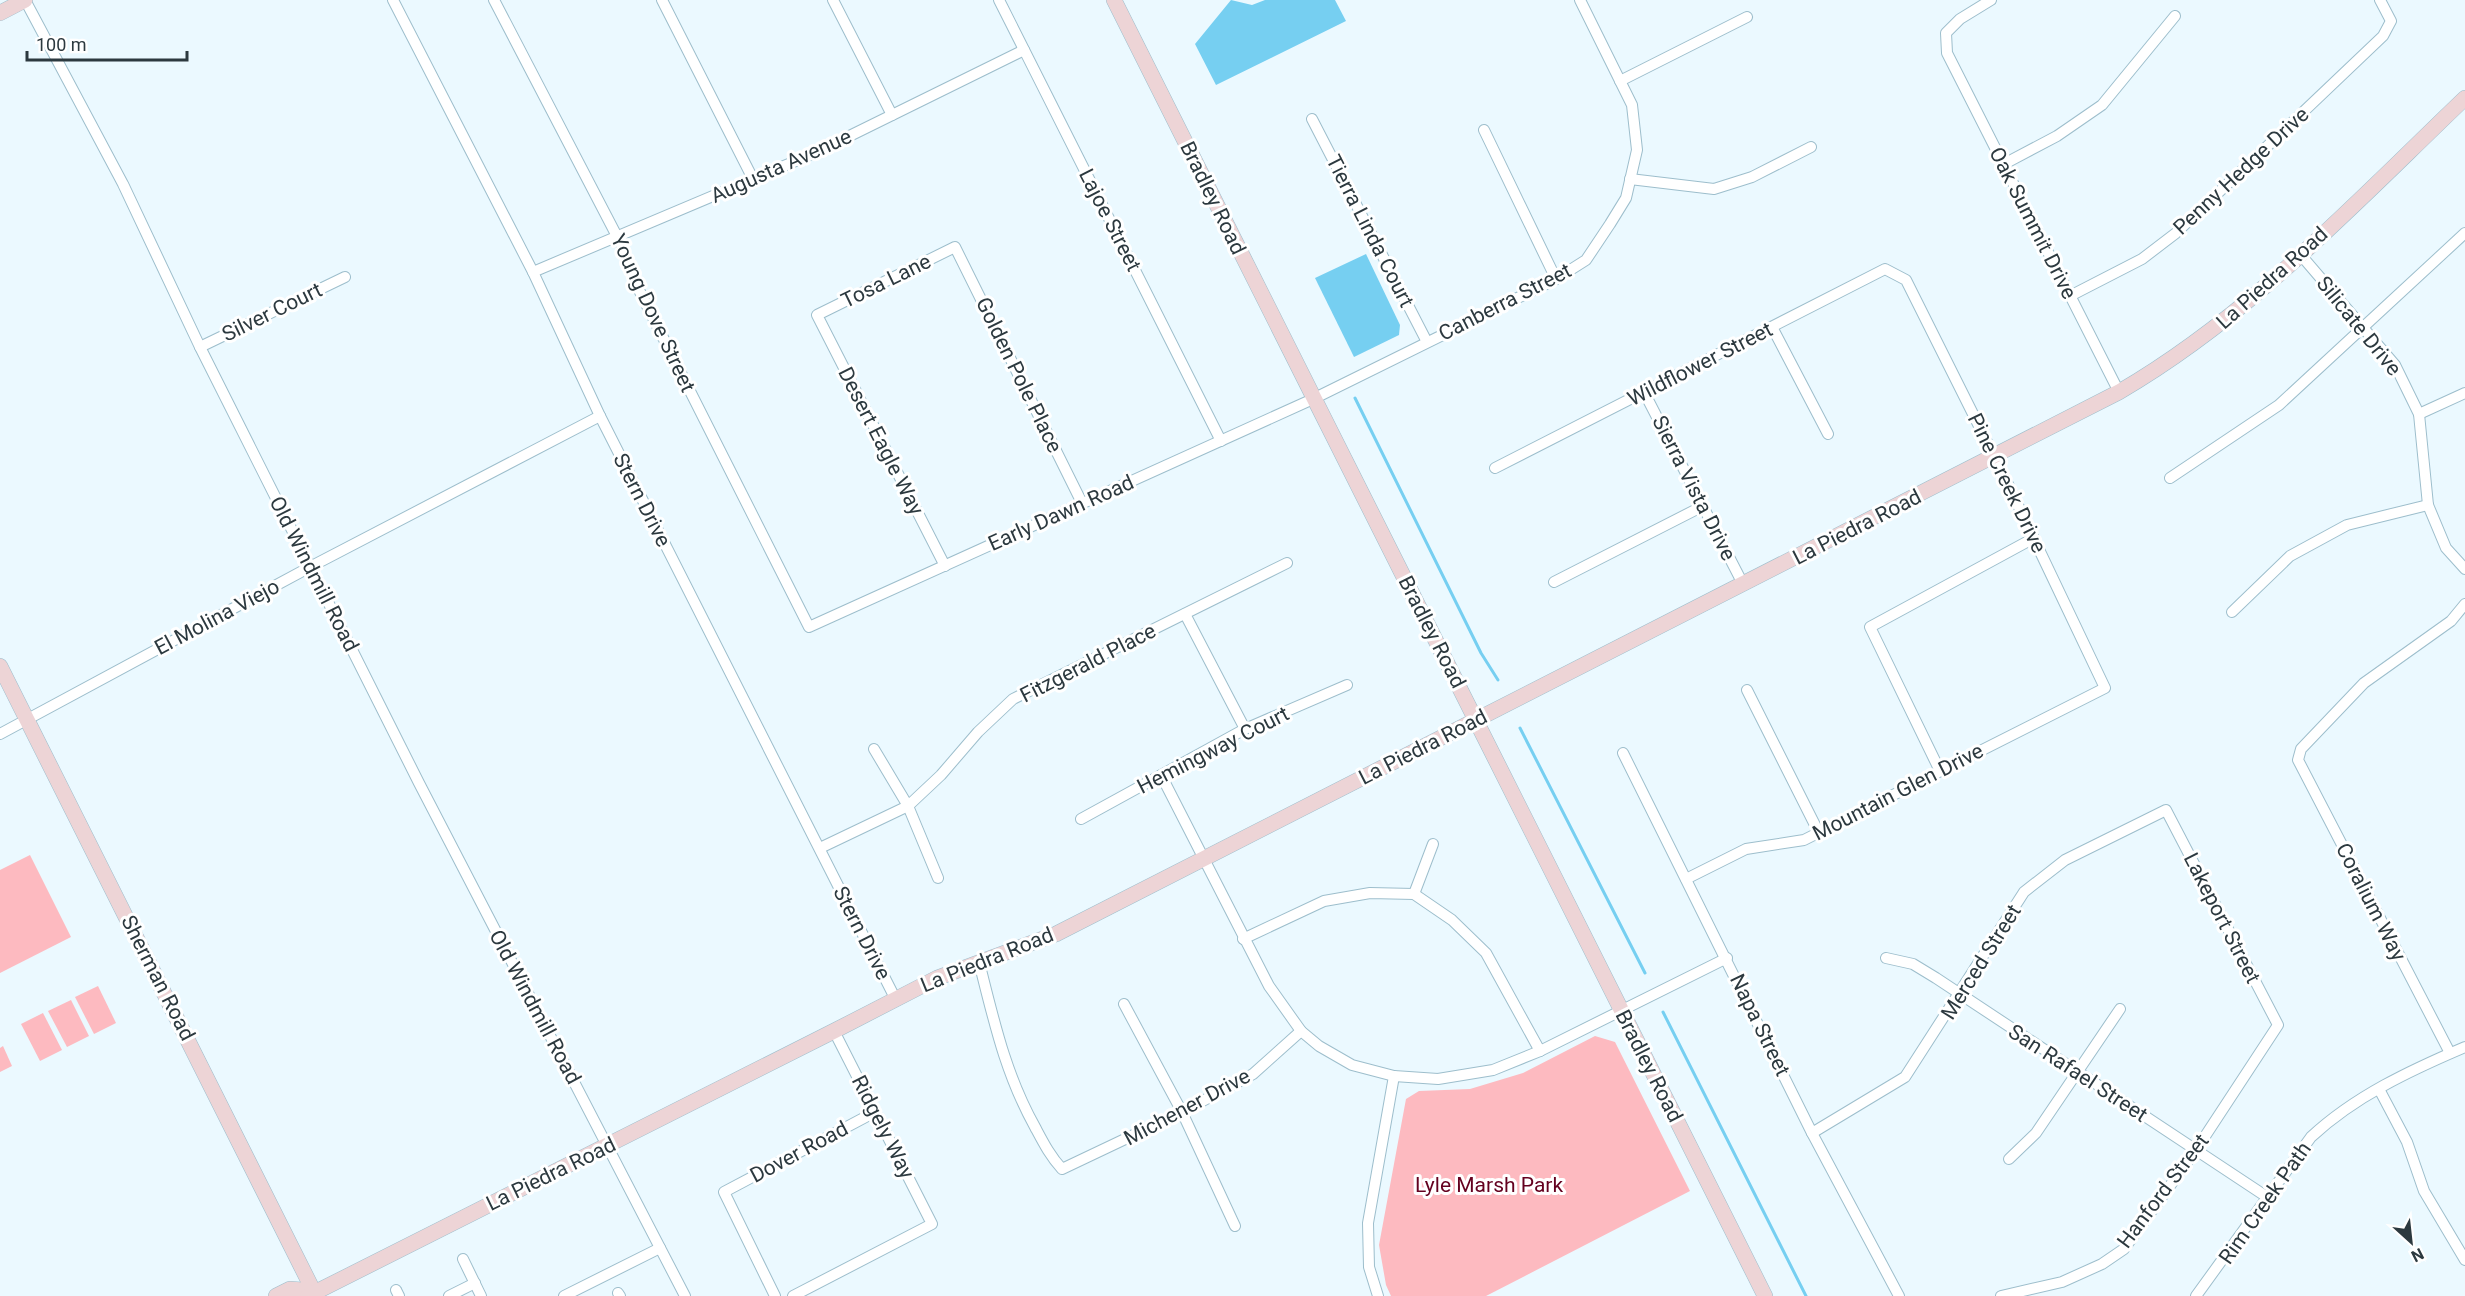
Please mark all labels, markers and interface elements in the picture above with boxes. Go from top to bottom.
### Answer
scale bar [27,24,188,62]
text: 100 m [36,34,87,55]
street label: Penny Hedge Drive [2169,102,2313,240]
street label: Augusta Avenue [707,124,855,208]
street label: Bradley Road [1175,138,1251,258]
street label: Oak Summit Drive [1984,143,2082,303]
street label: Tierra Linda Court [1321,151,1419,311]
street label: Lajoe Street [1074,165,1146,275]
street label: La Piedra Road [2212,222,2332,334]
street label: Young Dove Street [606,230,700,396]
street label: Tosa Lane [837,249,935,313]
street label: Canberra Street [1435,258,1575,346]
street label: Silicate Drive [2312,272,2406,380]
street label: Silver Court [218,278,326,346]
street label: Golden Pole Place [971,294,1067,456]
street label: Wildflower Street [1624,317,1777,411]
street label: Desert Eagle Way [833,363,929,519]
street label: Pine Creek Drive [1963,409,2051,557]
street label: Sierra Vista Drive [1647,412,1741,564]
street label: Stern Drive [608,449,676,551]
street label: Early Dawn Road [985,470,1137,556]
street label: La Piedra Road [1789,484,1925,570]
street label: Old Windmill Road [265,492,363,656]
street label: Bradley Road [1394,572,1470,692]
street label: El Molina Viejo [151,574,283,660]
street label: Fitzgerald Place [1016,618,1160,708]
street label: Hemingway Court [1133,701,1293,799]
street label: La Piedra Road [1355,704,1491,790]
street label: Mountain Glen Drive [1809,739,1987,845]
street label: Coralium Way [2331,839,2411,965]
street label: Lakeport Street [2179,849,2265,987]
street label: Stern Drive [828,882,896,984]
street label: Merced Street [1936,900,2026,1024]
street label: Sherman Road [116,911,200,1045]
street label: La Piedra Road [917,923,1057,997]
street label: Old Windmill Road [484,926,586,1088]
street label: Napa Street [1725,970,1795,1080]
street label: Bradley Road [1611,1006,1687,1126]
street label: San Rafael Street [2004,1019,2152,1127]
street label: Michener Drive [1120,1064,1254,1150]
street label: Ridgely Way [847,1071,919,1183]
street label: Dover Road [746,1116,852,1188]
street label: Hanford Street [2112,1129,2214,1253]
street label: La Piedra Road [482,1132,620,1216]
street label: Rim Creek Path [2214,1137,2316,1269]
park label: Lyle Marsh Park [1415,1173,1563,1197]
north arrow [2381,1212,2441,1272]
text: N [2408,1244,2427,1266]

